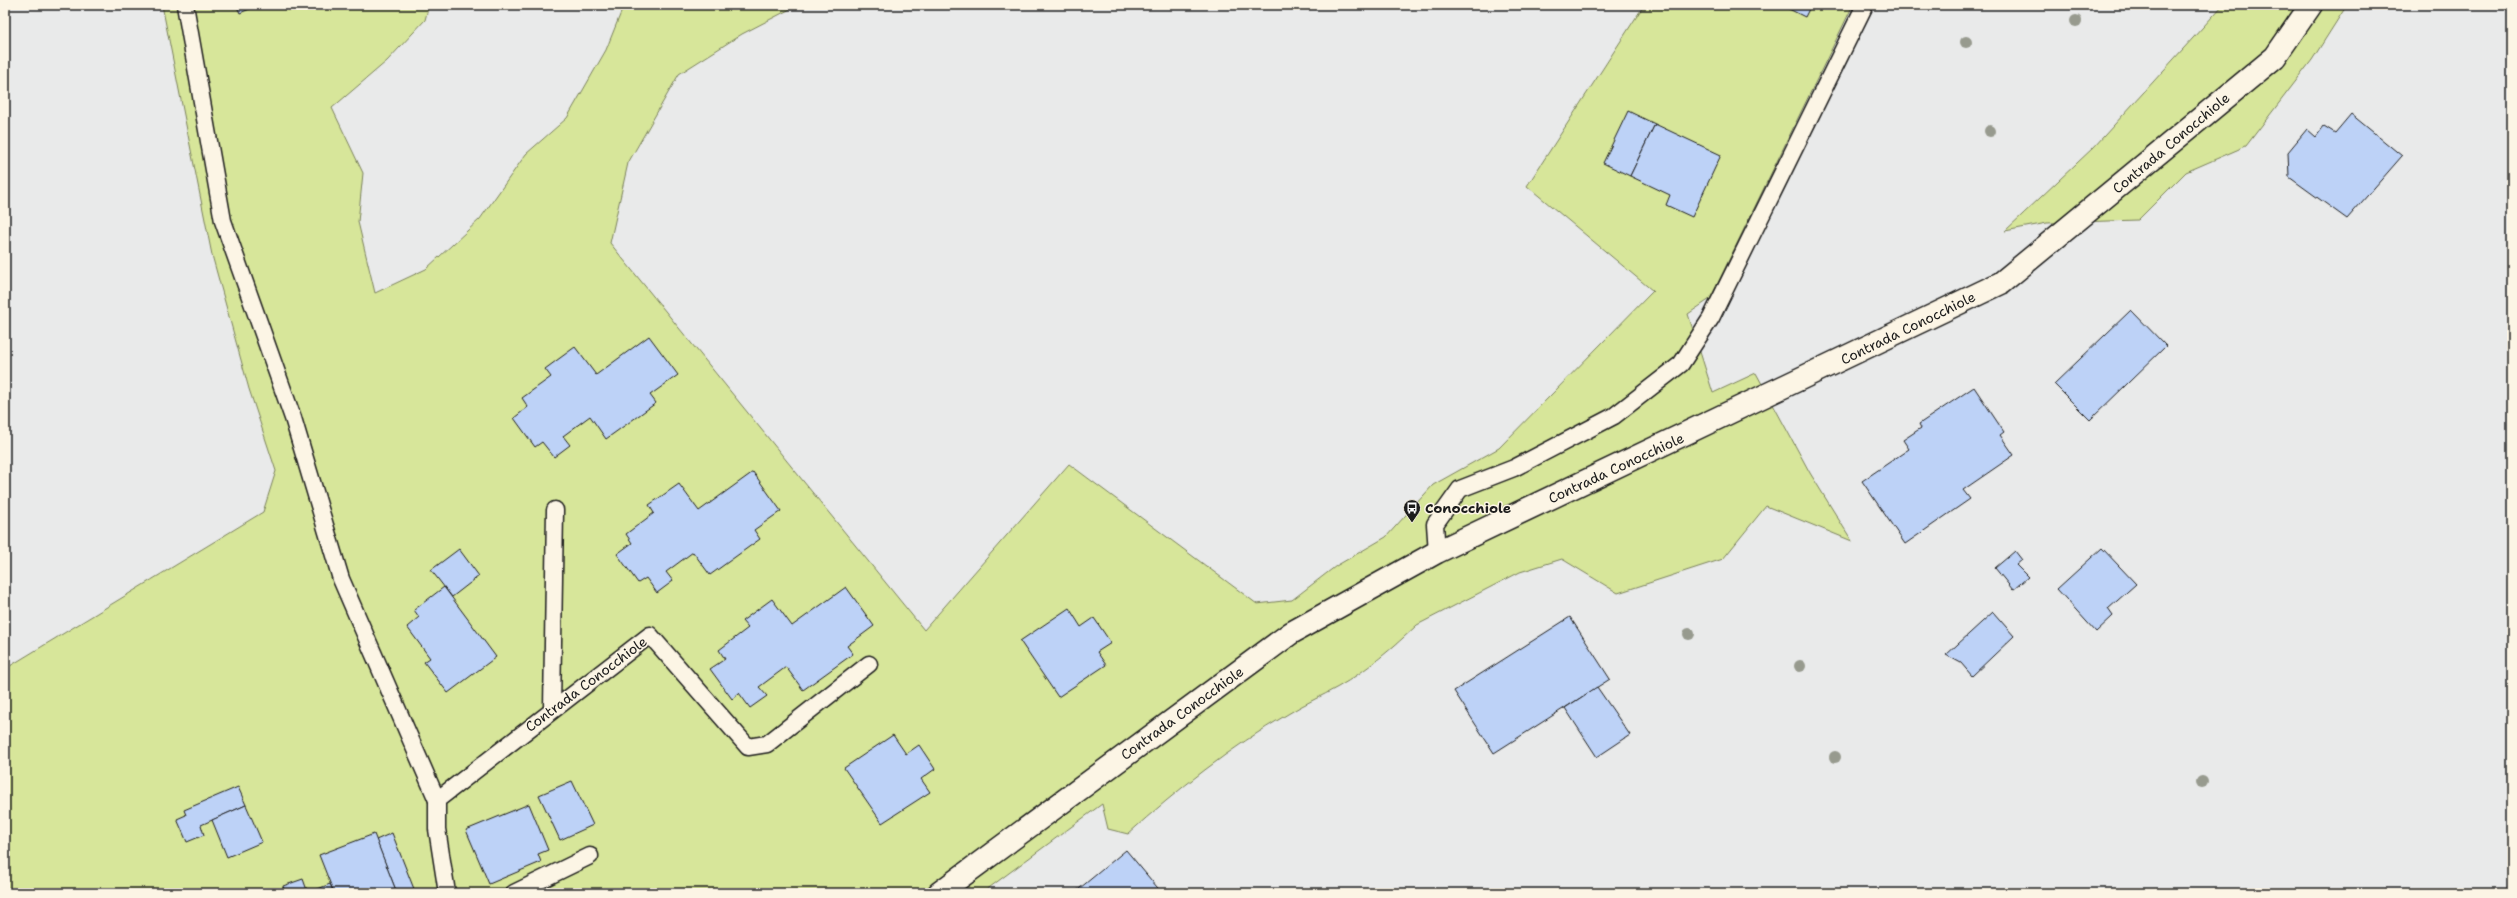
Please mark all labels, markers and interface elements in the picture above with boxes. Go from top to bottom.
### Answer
street label: Contrada Conocchiole [2109,89,2233,197]
street label: Contrada Conocchiole [1838,287,1978,368]
street label: Contrada Conocchiole [1545,429,1687,507]
bus stop icon: Conocchiole [1402,498,1422,523]
place label: Conocchiole [1425,499,1511,517]
street label: Contrada Conocchiole [522,632,650,736]
street label: Contrada Conocchiole [1117,662,1247,764]

